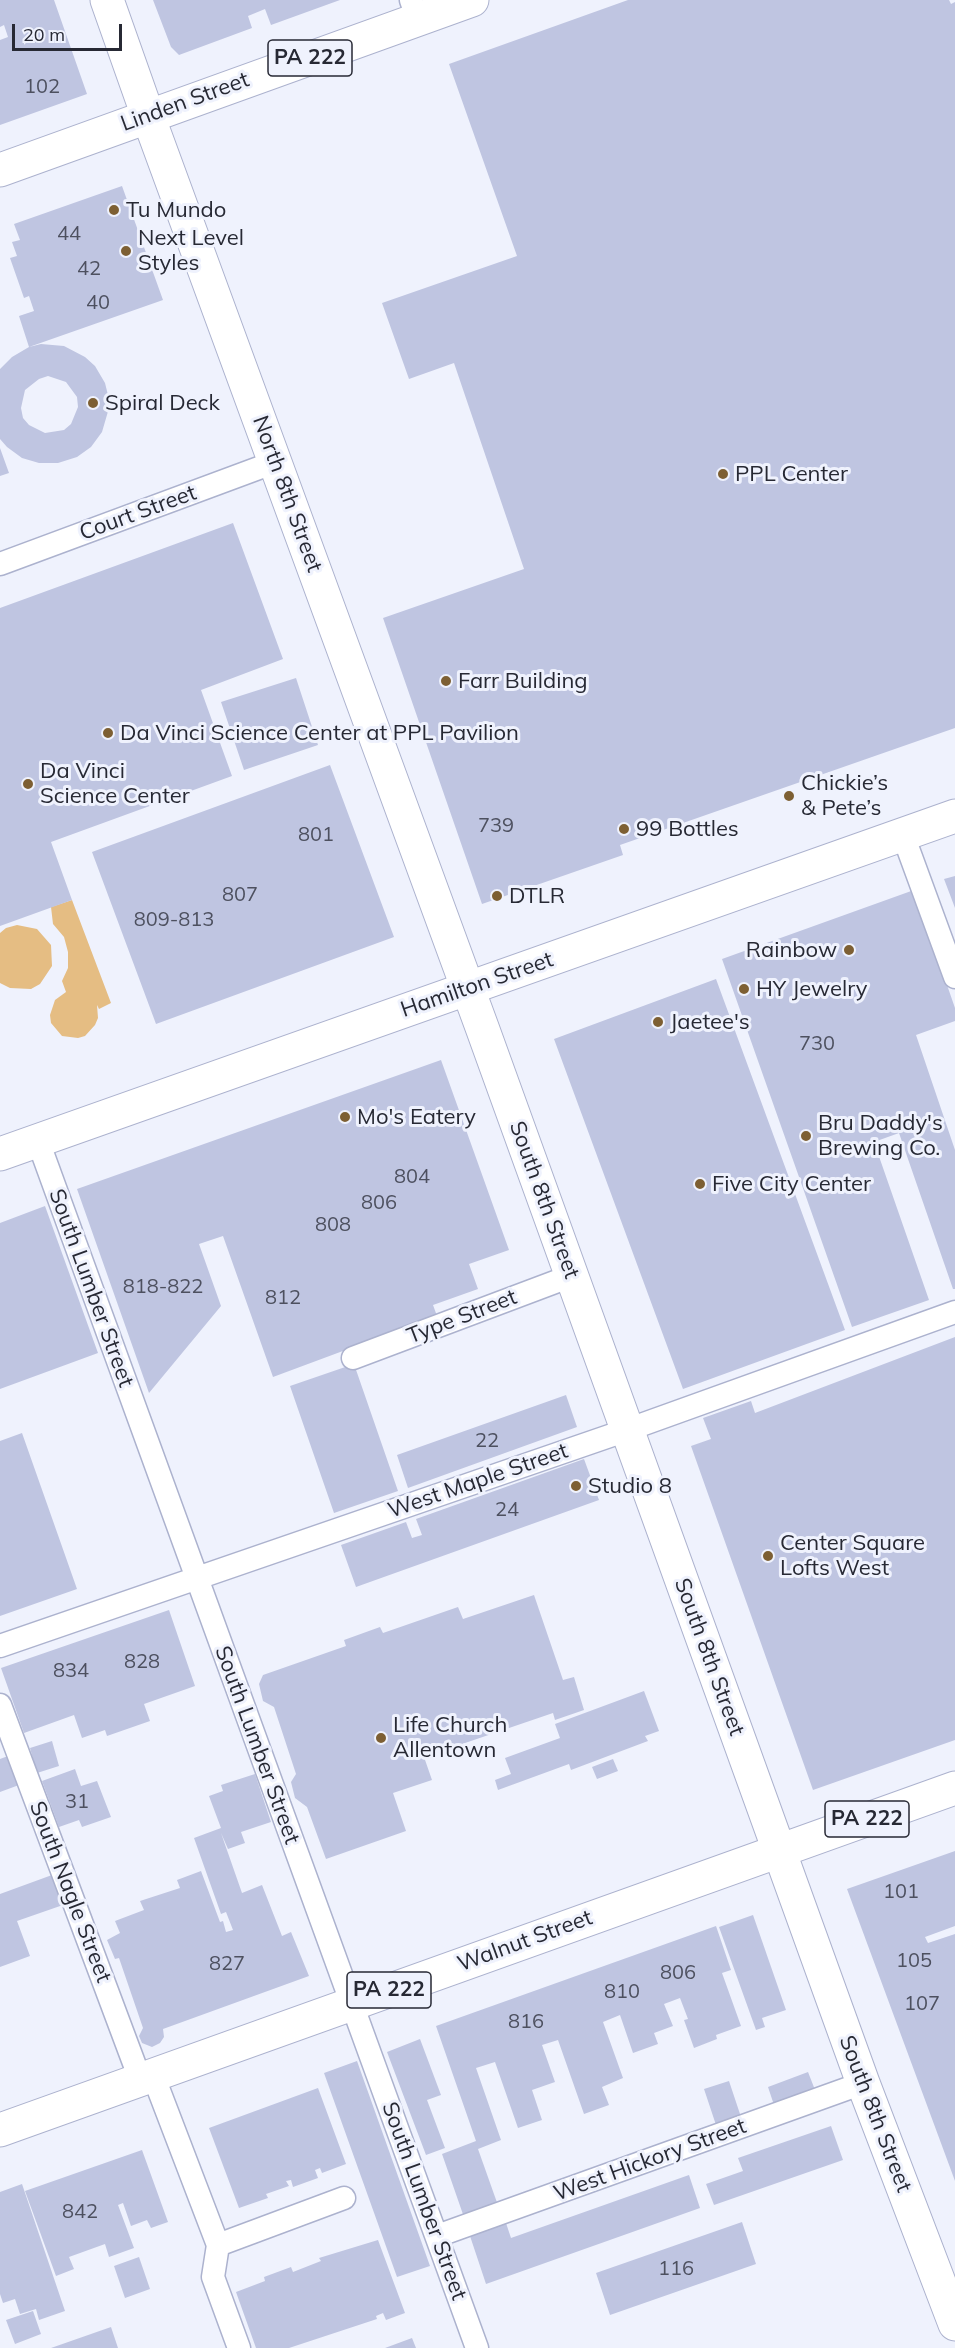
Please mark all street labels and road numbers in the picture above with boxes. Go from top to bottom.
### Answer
road number: PA 222 [268,40,352,76]
street label: Linden Street [117,67,253,137]
street label: North 8th Street [247,412,327,576]
street label: Court Street [76,480,200,546]
street label: Hamilton Street [397,947,557,1023]
street label: South 8th Street [503,1118,585,1282]
street label: South Lumber Street [43,1185,139,1391]
street label: Type Street [403,1284,521,1350]
street label: West Maple Street [385,1438,571,1524]
street label: South 8th Street [668,1575,750,1739]
street label: South Lumber Street [209,1642,305,1848]
street label: South Nagle Street [23,1798,117,1986]
road number: PA 222 [825,1801,909,1837]
street label: Walnut Street [454,1904,596,1978]
road number: PA 222 [347,1972,431,2008]
street label: South 8th Street [833,2032,917,2196]
street label: South Lumber Street [376,2098,472,2304]
street label: West Hickory Street [550,2113,750,2207]

